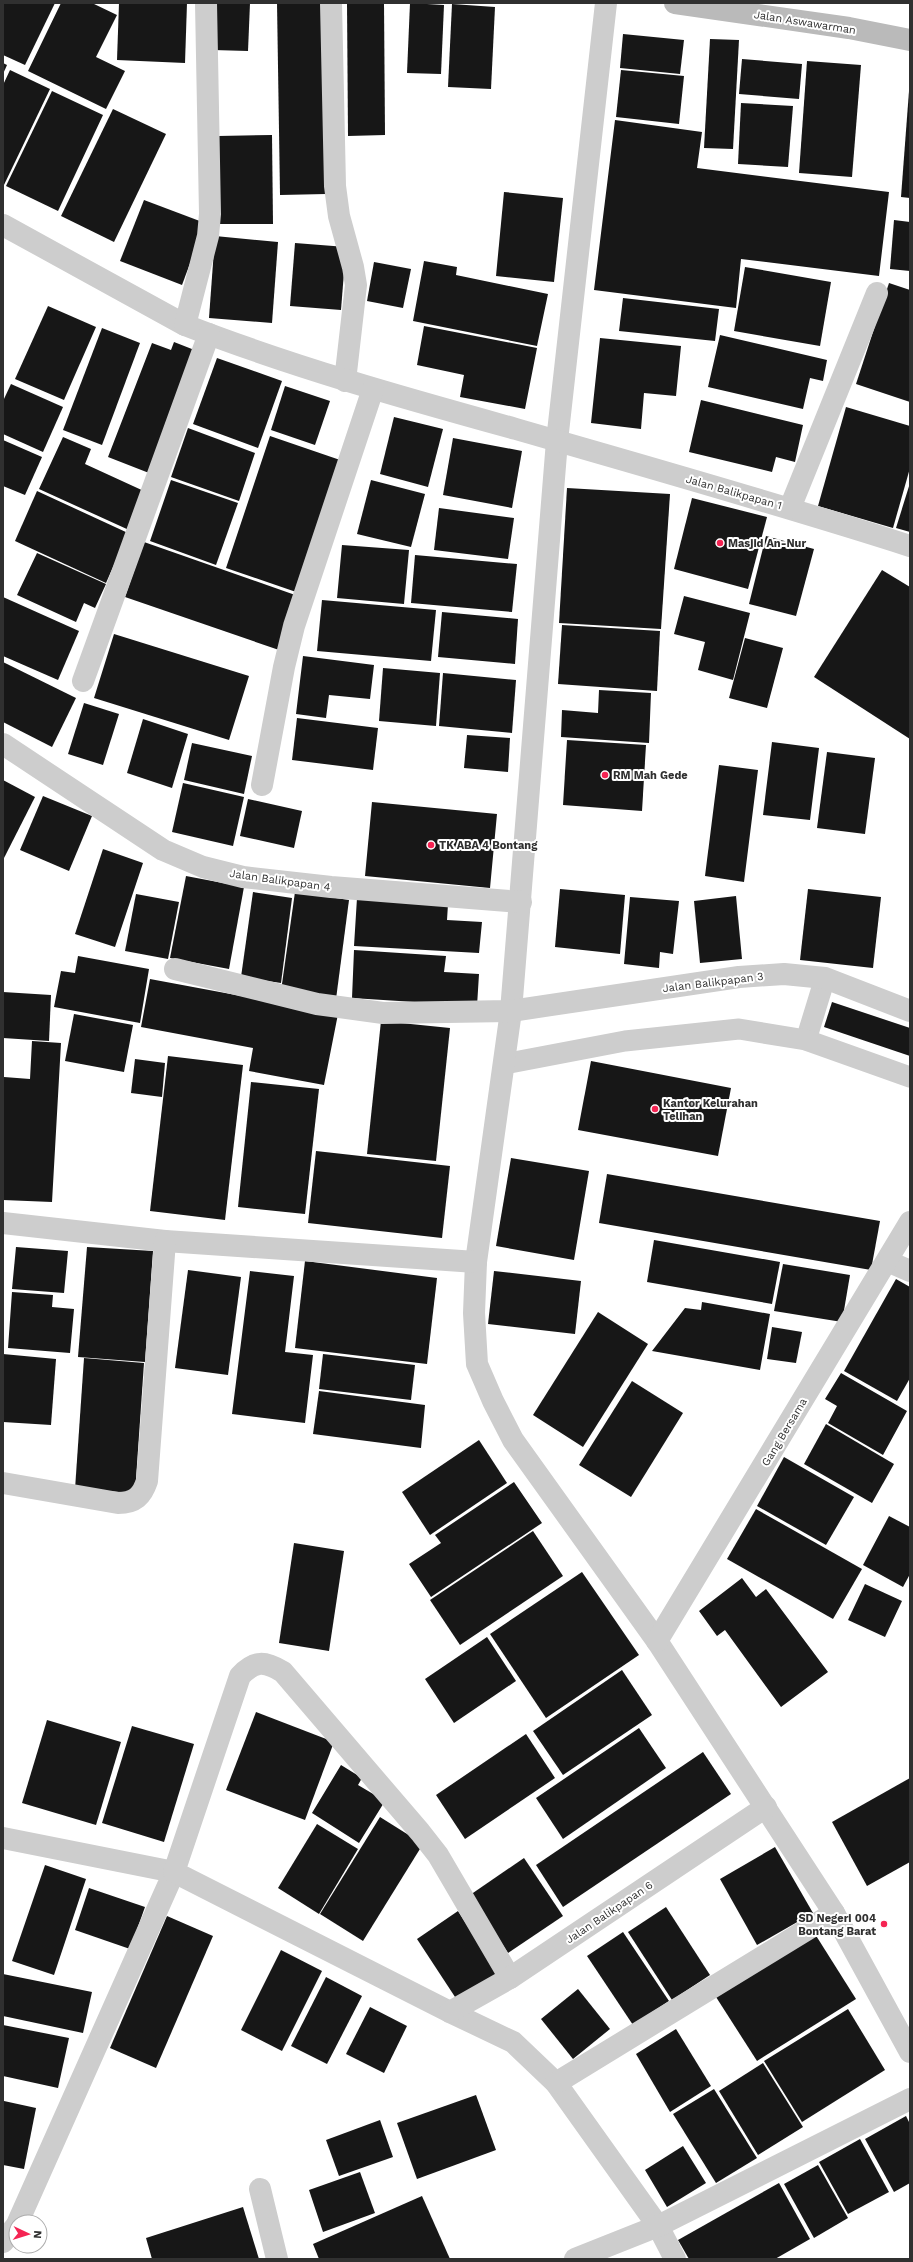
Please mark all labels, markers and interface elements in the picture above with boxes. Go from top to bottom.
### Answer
street label: Jalan Aswawarman [753,8,857,37]
street label: Jalan Balikpapan 1 [684,473,783,512]
place label: Masjid An-Nur [728,537,806,550]
marker: Masjid An-Nur [715,538,725,548]
place label: RM Mah Gede [613,769,688,782]
marker: RM Mah Gede [600,770,610,780]
place label: TK ABA 4 Bontang [439,839,538,852]
marker: TK ABA 4 Bontang [426,840,436,850]
street label: Jalan Balikpapan 4 [229,867,332,894]
street label: Jalan Balikpapan 3 [662,970,764,995]
place label: Kantor Kelurahan Telihan [663,1097,758,1123]
marker: Kantor Kelurahan Telihan [650,1104,660,1114]
street label: Gang Bersama [759,1396,810,1469]
street label: Jalan Balikpapan 6 [563,1878,655,1946]
place label: SD Negeri 004 Bontang Barat [798,1912,876,1938]
marker: SD Negeri 004 Bontang Barat [879,1919,889,1929]
north arrow [8,2214,48,2254]
text: N [31,2230,44,2239]

